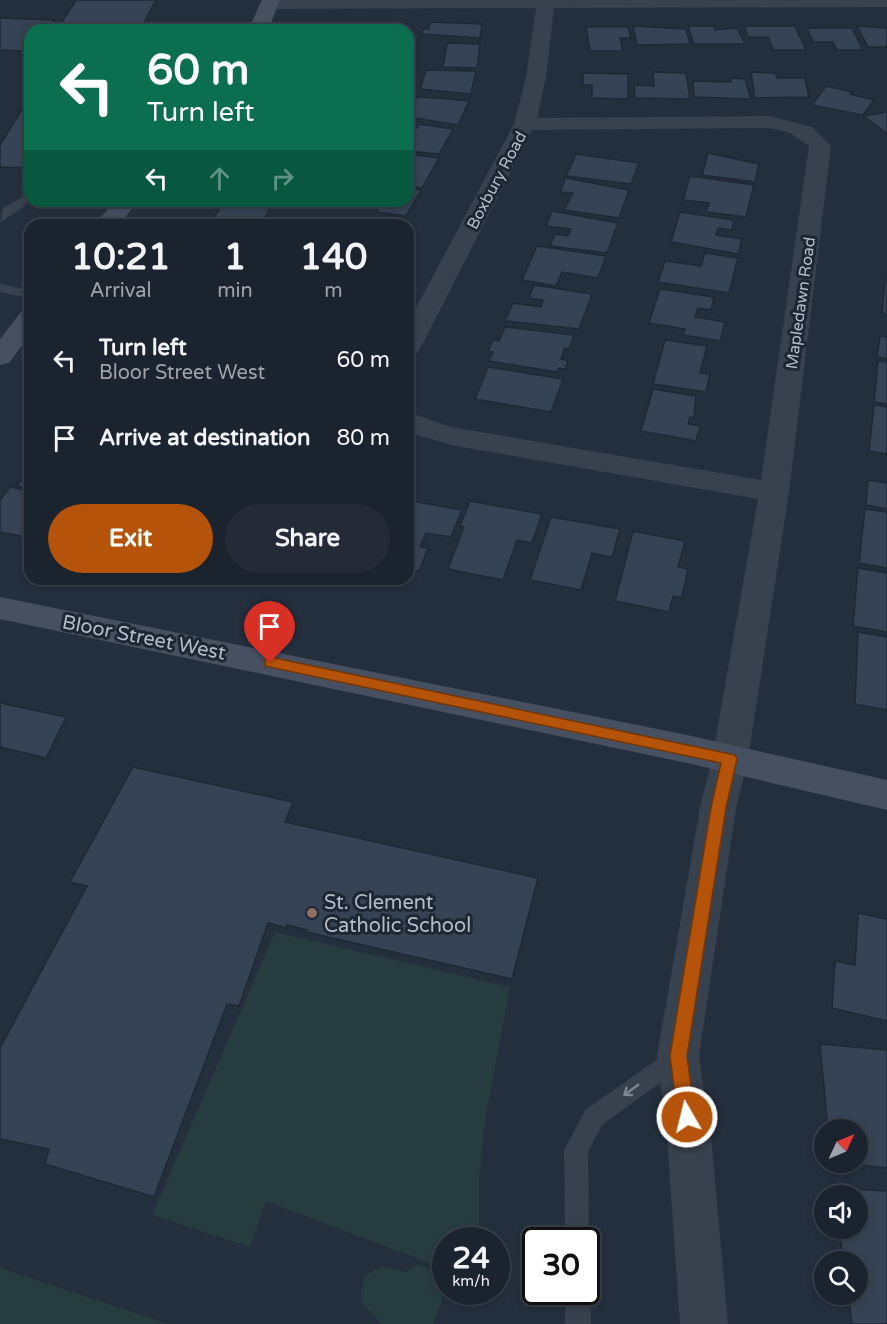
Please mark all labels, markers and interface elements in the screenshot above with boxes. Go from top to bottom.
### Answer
text: 60 m [147,45,249,96]
icon: left [48,48,126,126]
text: Turn left [147,96,254,129]
street label: Boxbury Road [463,128,531,233]
icon: left [140,162,173,195]
icon: ahead [203,162,236,195]
icon: right [266,162,299,195]
text: 10:21 [71,236,171,279]
text: 1 [224,236,246,279]
text: 140 [299,236,367,279]
street label: Mapledawn Road [782,236,820,371]
text: Arrival [90,279,152,303]
text: min [217,279,253,303]
text: m [324,279,343,303]
text: Turn left [99,335,187,361]
icon: left [48,344,81,377]
text: 60 m [336,347,390,373]
text: Bloor Street West [99,361,265,385]
icon: arrive [48,422,81,455]
text: Arrive at destination [99,425,310,451]
text: 80 m [336,425,390,451]
button: Exit [48,504,213,573]
button: Share [225,504,390,573]
pin [244,601,295,663]
street label: Bloor Street West [60,610,228,666]
icon: arrive [253,610,286,643]
place label: St. Clement Catholic School [324,891,471,938]
marker: St. Clement Catholic School [305,906,319,920]
one-way arrow [623,1084,639,1096]
position arrow [655,1085,719,1149]
north arrow [814,1119,868,1173]
map controls [814,1119,868,1305]
button: sound [814,1185,868,1239]
speed limit sign: 30 [522,1227,600,1305]
text: 24 [452,1240,490,1277]
button: search [814,1251,868,1305]
text: km/h [452,1272,490,1290]

